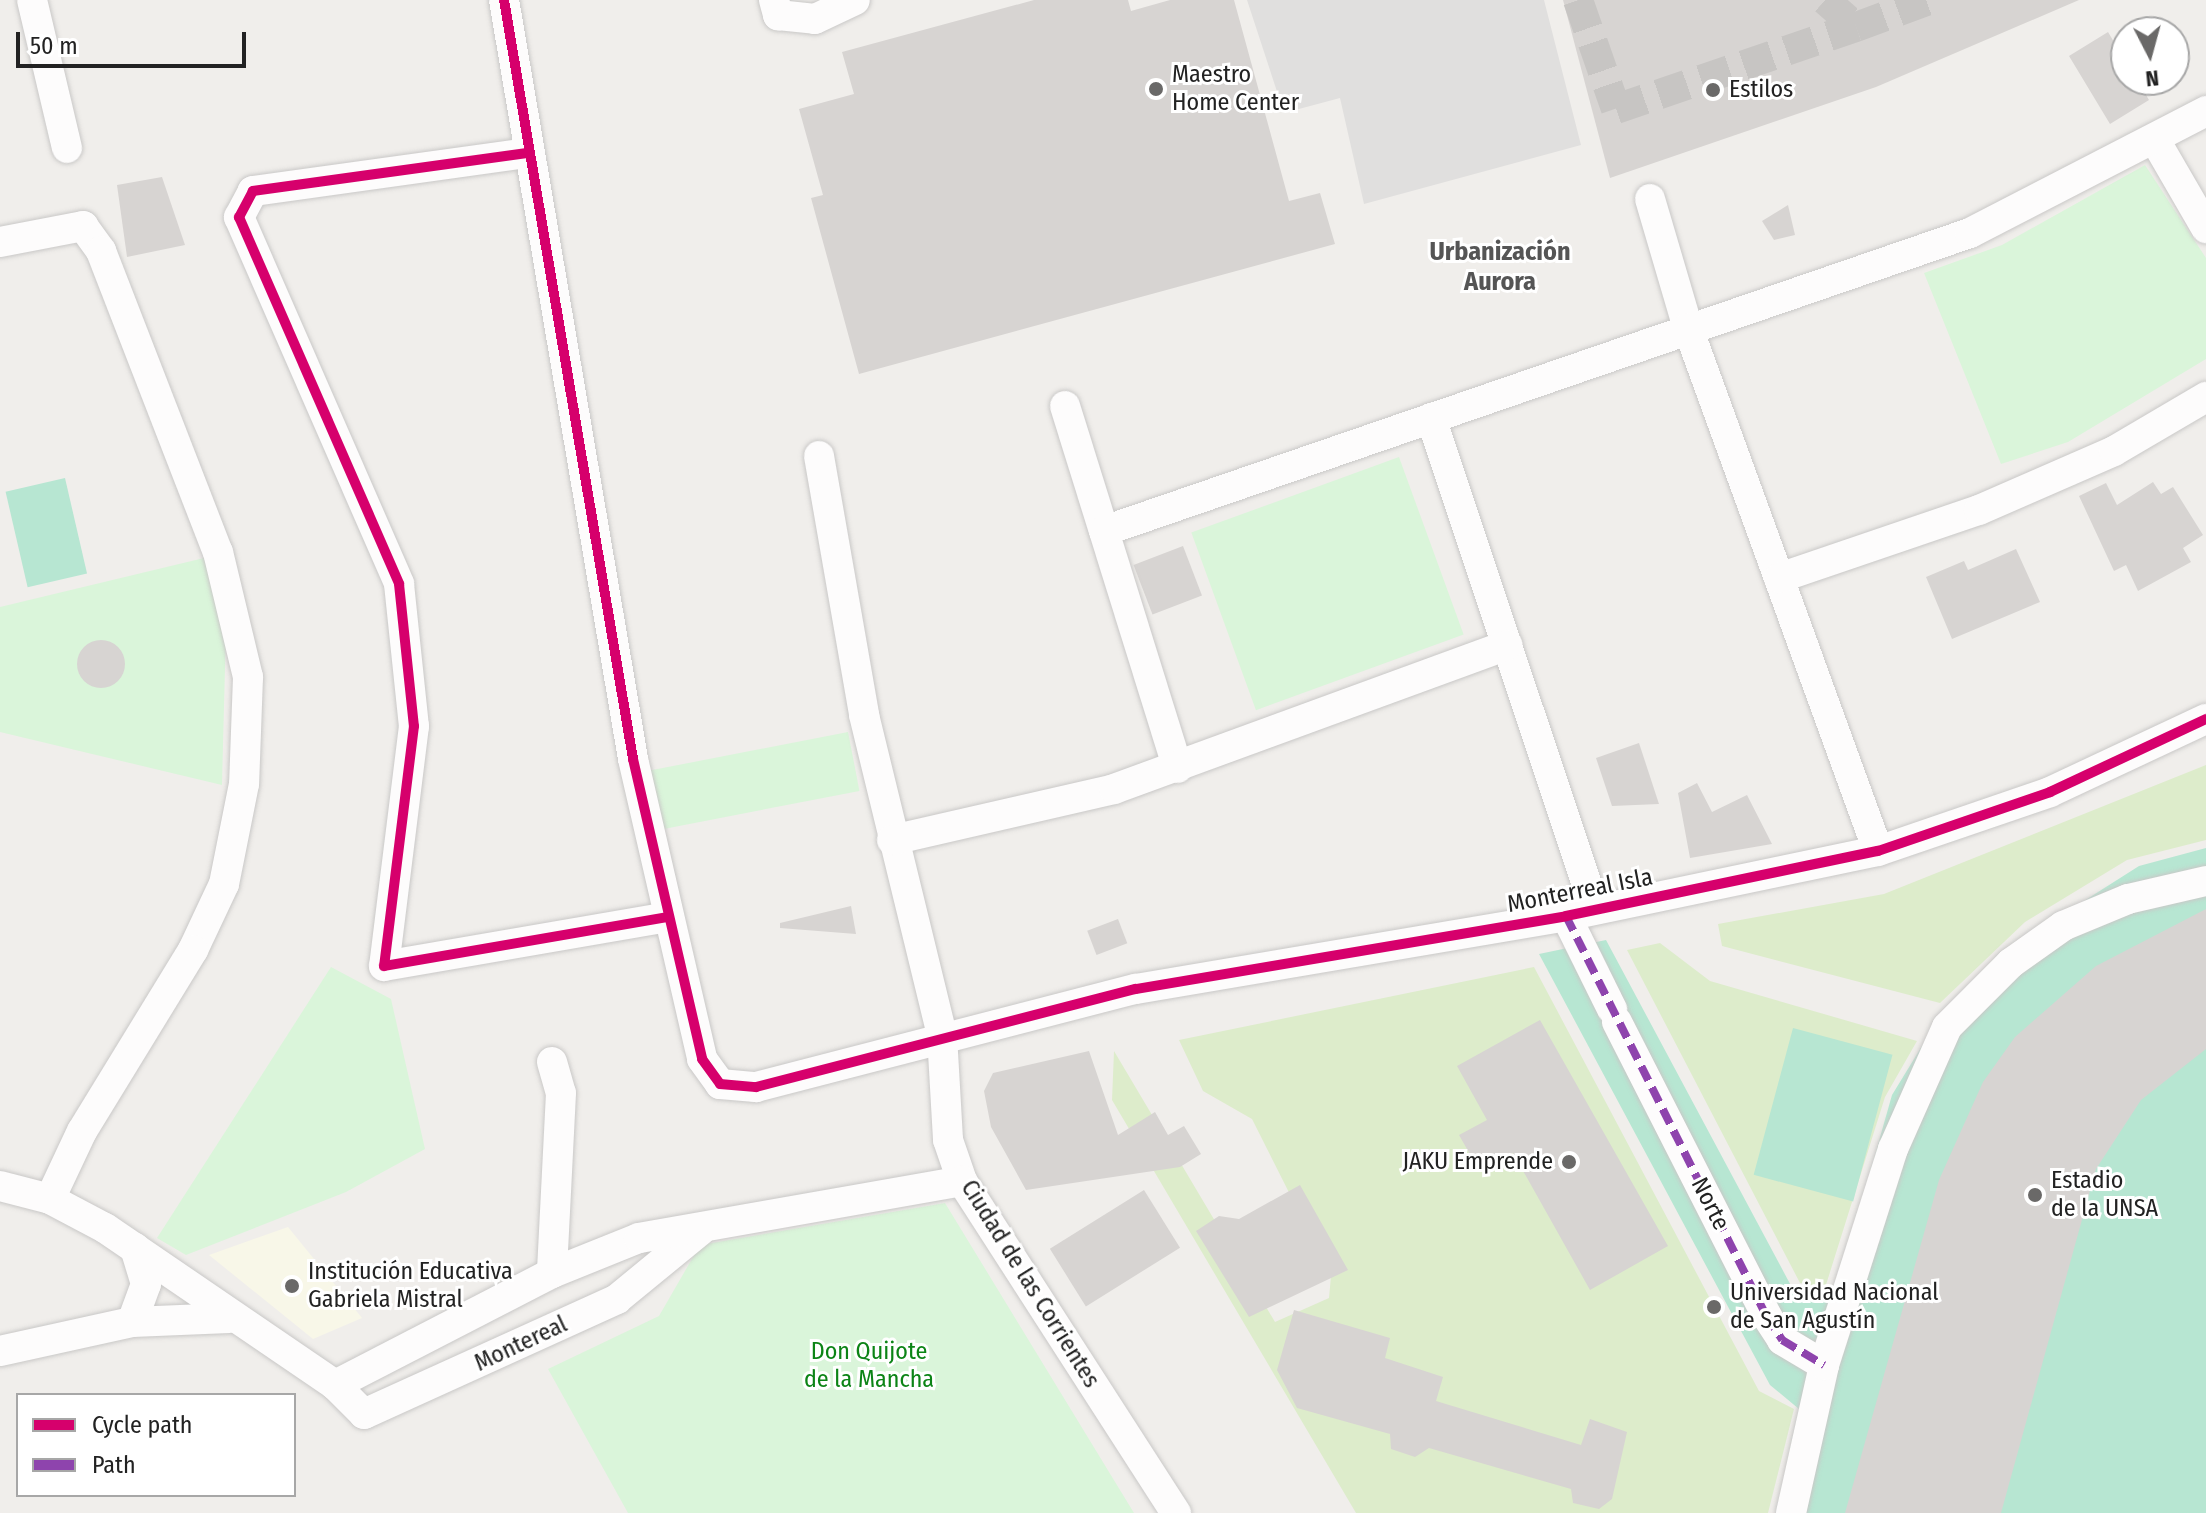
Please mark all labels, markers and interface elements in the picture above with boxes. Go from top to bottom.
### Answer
scale bar [20,16,250,66]
north arrow [2110,16,2190,96]
text: 50 m [30,32,78,60]
place label: Maestro Home Center [1172,61,1299,117]
text: N [2144,64,2160,92]
place label: Estilos [1729,76,1793,104]
marker: Maestro Home Center [1147,80,1165,98]
marker: Estilos [1704,81,1722,99]
district label: Urbanización Aurora [1429,236,1571,298]
street label: Monterreal Isla [1505,863,1655,919]
place label: JAKU Emprende [1402,1148,1553,1176]
marker: JAKU Emprende [1560,1153,1578,1171]
place label: Estadio de la UNSA [2051,1167,2158,1223]
street label: Norte [1685,1173,1735,1235]
street label: Ciudad de las Corrientes [954,1175,1106,1393]
marker: Estadio de la UNSA [2026,1186,2044,1204]
place label: Institución Educativa Gabriela Mistral [308,1258,513,1314]
marker: Institución Educativa Gabriela Mistral [283,1277,301,1295]
place label: Universidad Nacional de San Agustín [1730,1279,1938,1335]
marker: Universidad Nacional de San Agustín [1705,1298,1723,1316]
street label: Montereal [470,1310,572,1378]
park label: Don Quijote de la Mancha [804,1338,934,1394]
legend [16,1393,296,1497]
text: Cycle path [92,1411,192,1439]
text: Path [92,1451,136,1479]

